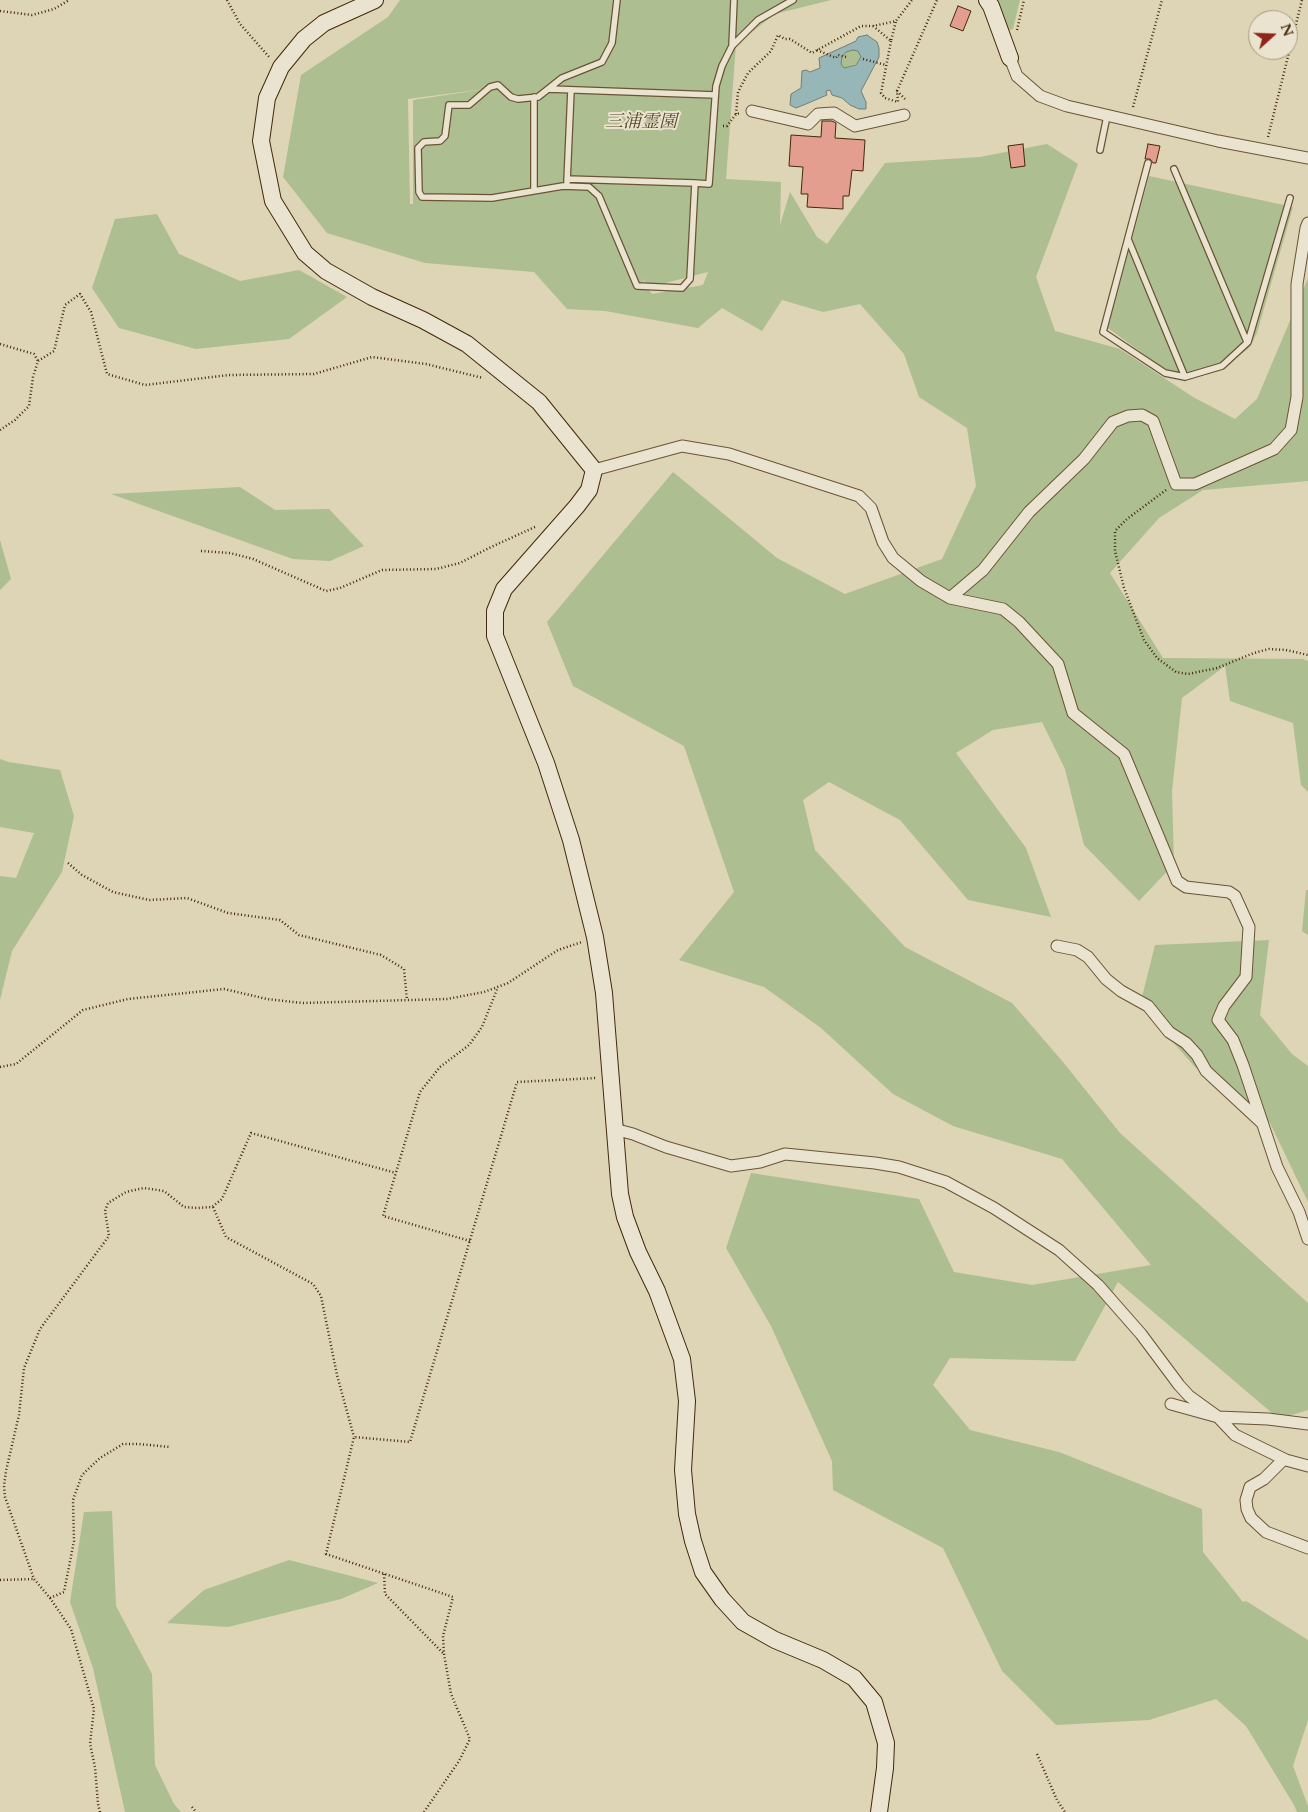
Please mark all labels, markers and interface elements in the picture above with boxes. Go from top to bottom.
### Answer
north arrow [1248,10,1298,60]
text: N [1276,21,1298,39]
park label: 三浦霊園 [605,112,677,134]

